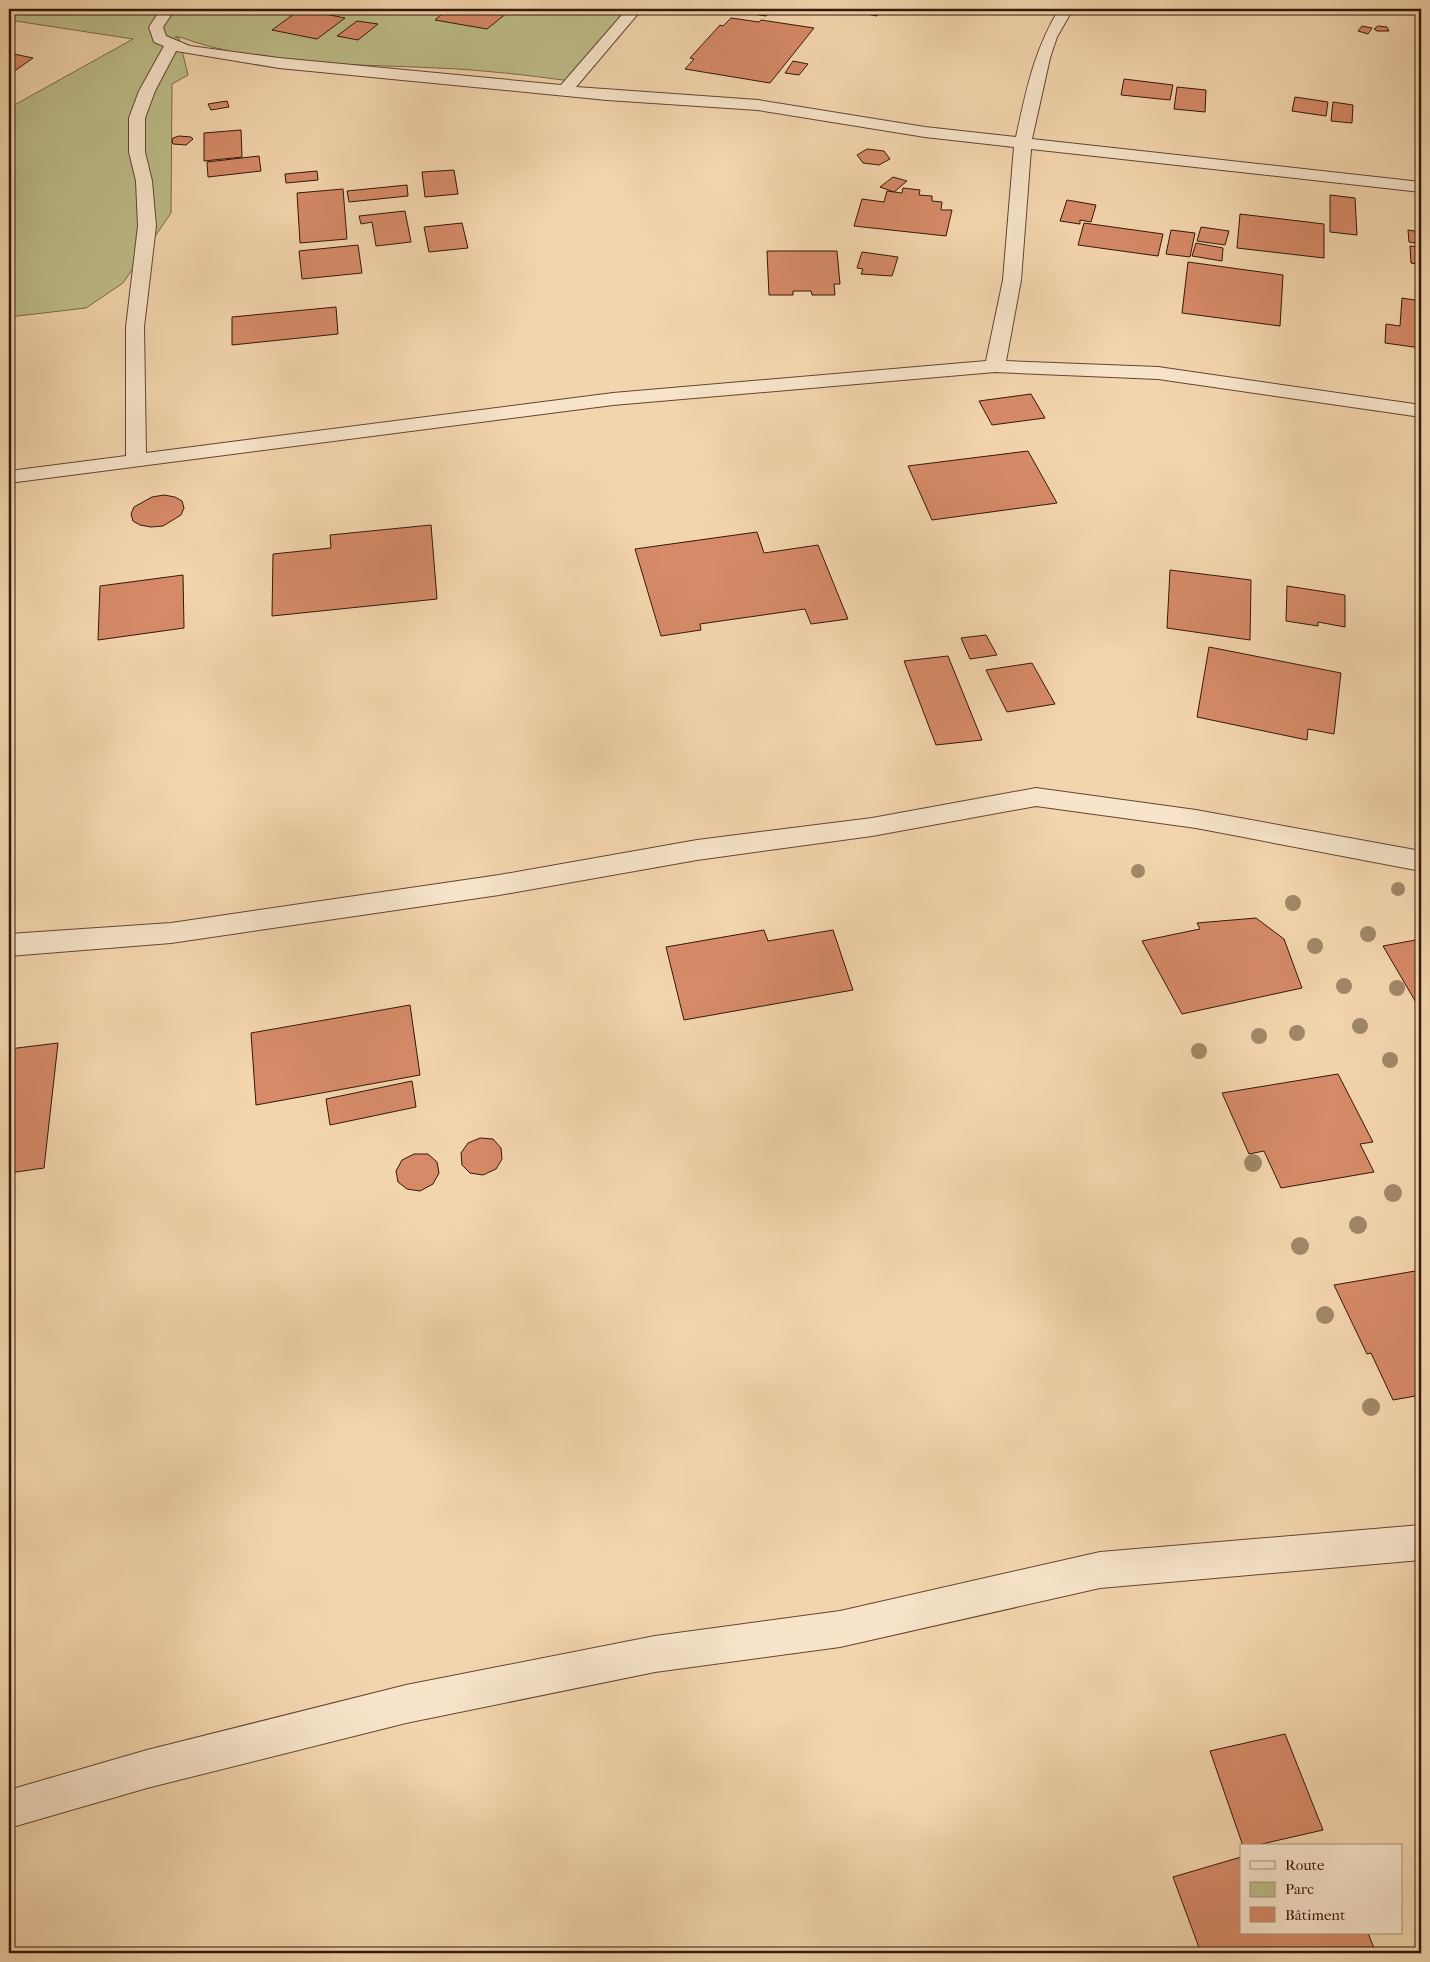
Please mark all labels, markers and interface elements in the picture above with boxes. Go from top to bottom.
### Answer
legend [1240,1844,1402,1934]
text: Route [1285,1856,1325,1874]
text: Parc [1285,1880,1314,1898]
text: Bâtiment [1285,1906,1346,1924]

